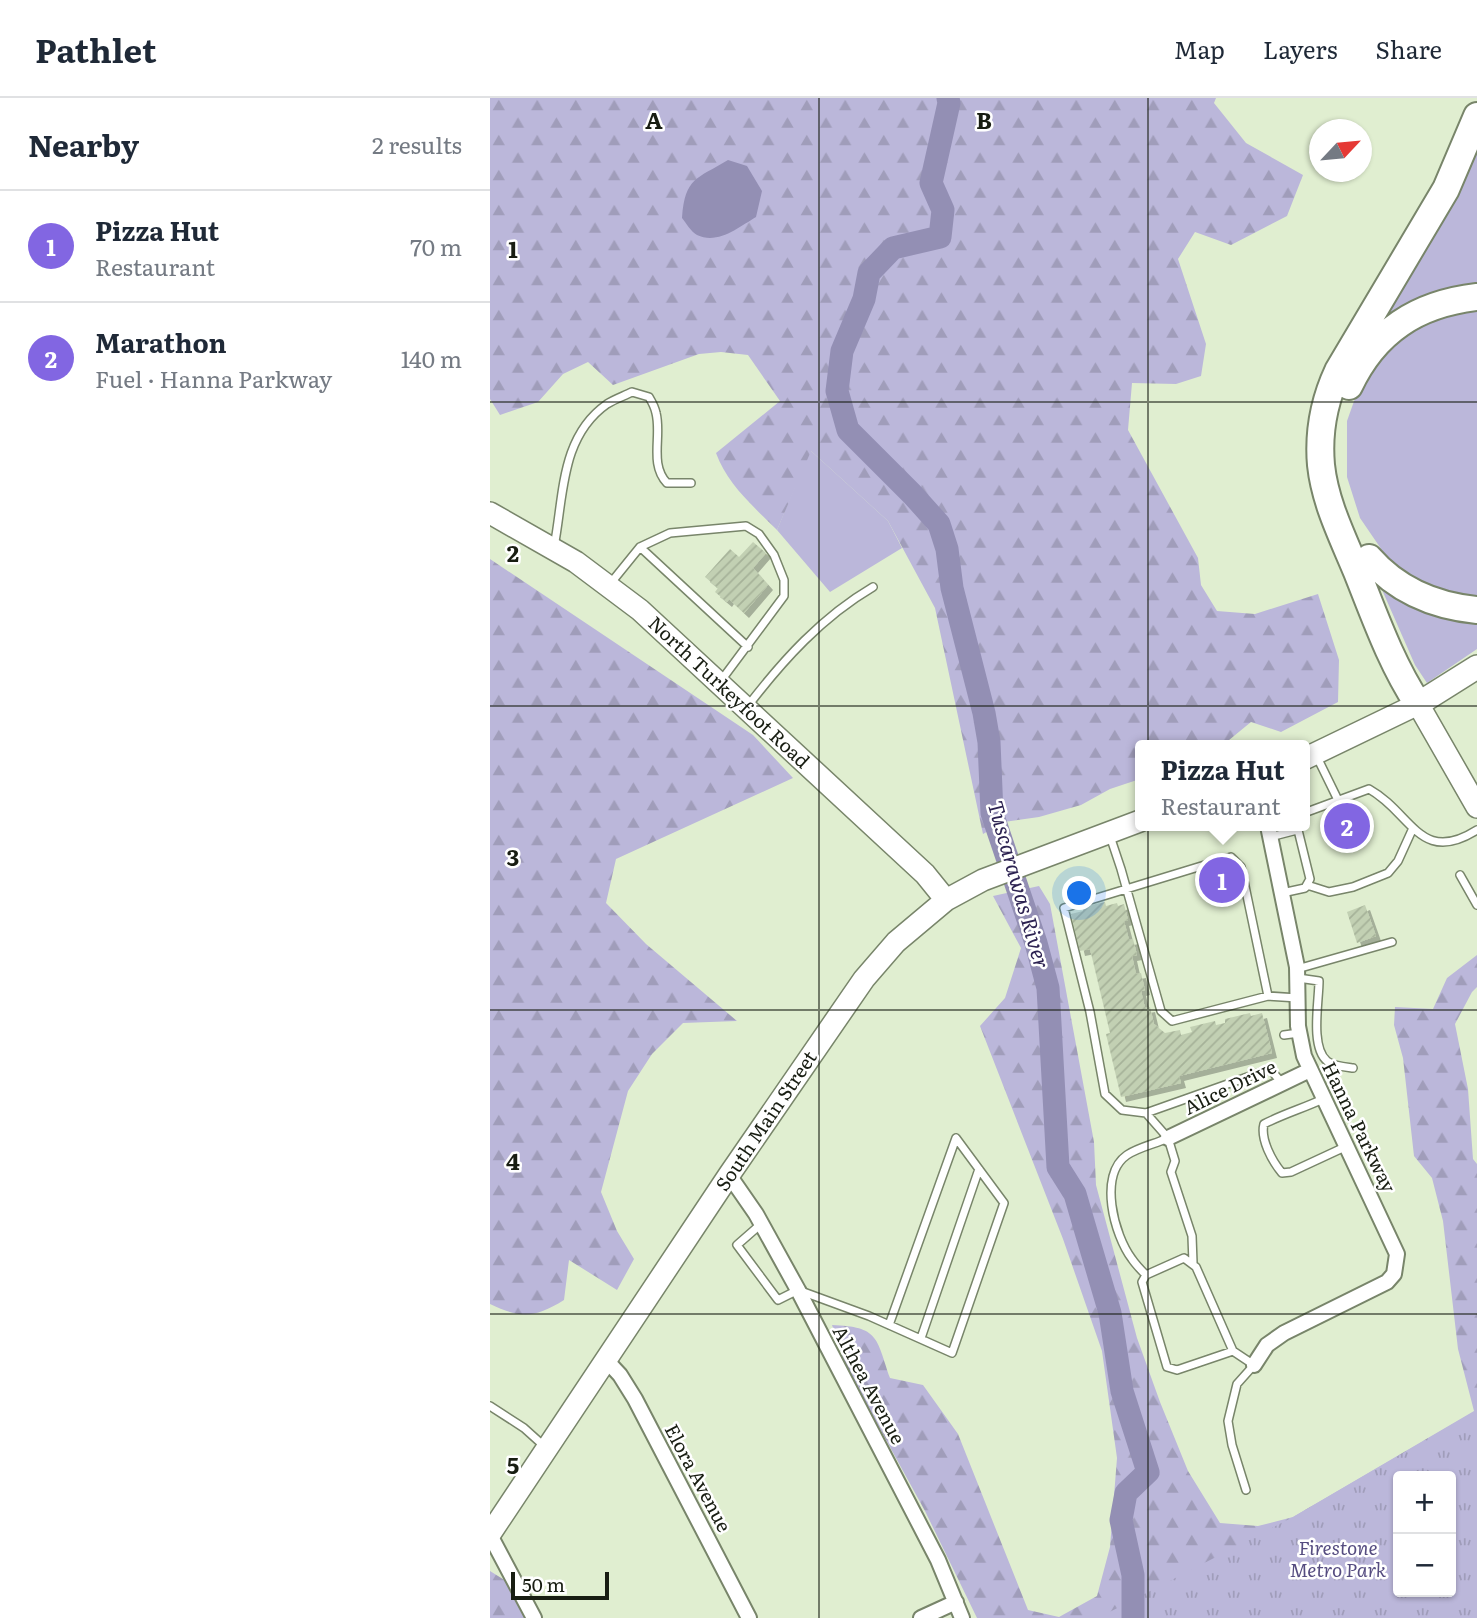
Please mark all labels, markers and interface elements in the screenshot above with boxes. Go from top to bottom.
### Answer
text: Pathlet [35,24,156,73]
text: Map [1174,31,1225,66]
text: Layers [1263,31,1337,66]
text: Share [1375,31,1442,66]
text: A [645,102,663,136]
text: B [976,102,992,136]
north arrow [1309,119,1372,182]
text: Nearby [28,122,139,166]
text: 2 results [372,127,462,161]
text: Pizza Hut [95,210,219,249]
text: 1 [46,229,56,263]
text: 70 m [410,229,462,263]
text: 1 [508,231,518,265]
text: Restaurant [95,249,215,283]
text: Marathon [95,322,227,361]
text: 2 [45,341,57,375]
text: 140 m [401,341,462,375]
text: Fuel · Hanna Parkway [95,361,332,395]
text: 2 [507,535,519,569]
street label: North Turkeyfoot Road [643,609,817,774]
popup [1135,740,1310,831]
text: Pizza Hut [1160,749,1285,788]
text: Restaurant [1160,788,1280,822]
water label: Tuscarawas River [982,797,1059,972]
pin: 2 [1324,800,1370,852]
text: 3 [507,839,519,873]
pin: 1 [1199,854,1245,906]
your location [1062,876,1096,910]
street label: South Main Street [708,1044,823,1196]
street label: Alice Drive [1179,1052,1281,1121]
street label: Hanna Parkway [1316,1056,1404,1197]
text: 4 [506,1143,520,1177]
street label: Althea Avenue [827,1320,913,1449]
street label: Elora Avenue [659,1418,739,1537]
text: 5 [507,1447,519,1481]
map controls [1393,1471,1456,1597]
button: + [1393,1471,1456,1534]
park label: Firestone Metro Park [1290,1533,1387,1583]
button: − [1393,1534,1456,1597]
scale bar [511,1569,609,1601]
text: 50 m [522,1570,565,1598]

